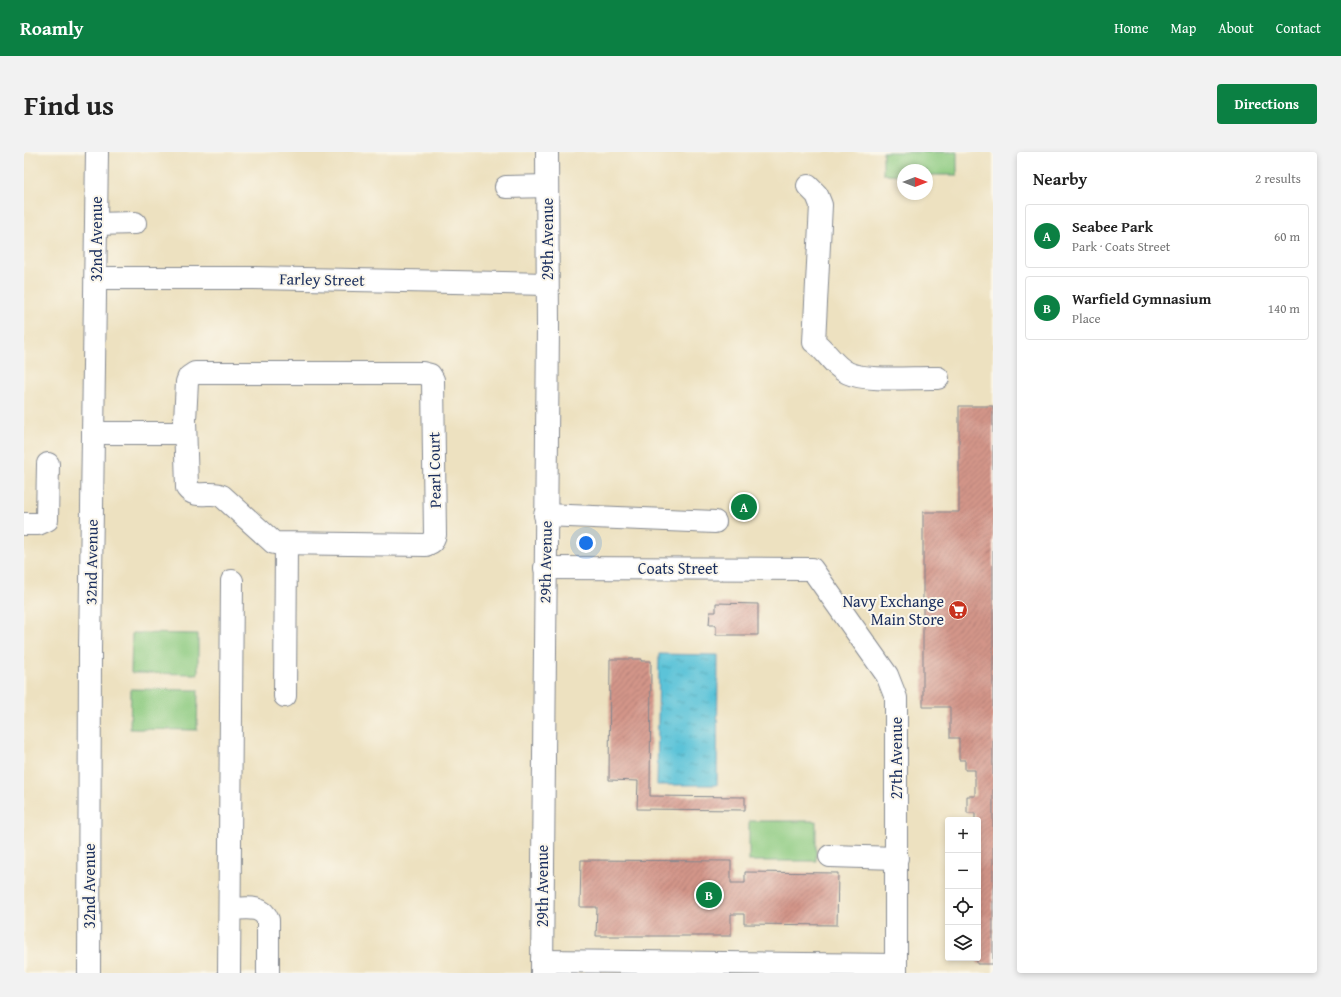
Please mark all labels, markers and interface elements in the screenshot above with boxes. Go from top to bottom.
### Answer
text: Roamly [20,14,84,42]
text: Home [1114,18,1149,38]
text: Map [1171,18,1196,38]
text: About [1218,18,1254,38]
text: Contact [1276,18,1321,38]
text: Find us [24,84,114,125]
button: Directions [1217,84,1317,124]
north arrow [897,164,933,200]
text: Nearby [1033,166,1087,191]
text: 2 results [1255,169,1301,188]
street label: 32nd Avenue [84,196,108,282]
street label: 29th Avenue [535,198,559,280]
text: Seabee Park [1072,216,1153,237]
text: A [1043,227,1051,246]
text: 60 m [1274,227,1300,246]
text: Park · Coats Street [1072,237,1170,256]
street label: Farley Street [279,266,365,292]
text: Warfield Gymnasium [1072,288,1211,309]
text: B [1043,299,1051,318]
text: 140 m [1268,299,1300,318]
text: Place [1072,309,1101,328]
street label: Pearl Court [421,431,447,508]
pin: A [731,492,757,522]
street label: 32nd Avenue [78,519,104,605]
street label: 29th Avenue [532,520,558,604]
your location [576,533,596,553]
street label: Coats Street [638,556,719,580]
place label: Navy Exchange Main Store [843,589,944,631]
supermarket icon: Navy Exchange Main Store [947,599,969,621]
street label: 27th Avenue [884,717,908,799]
map controls [945,817,981,961]
button: + [945,817,981,853]
street label: 32nd Avenue [77,843,101,929]
street label: 29th Avenue [530,845,554,927]
button: − [945,853,981,889]
pin: B [696,880,722,910]
button: locate [945,889,981,925]
button: layers [945,925,981,961]

